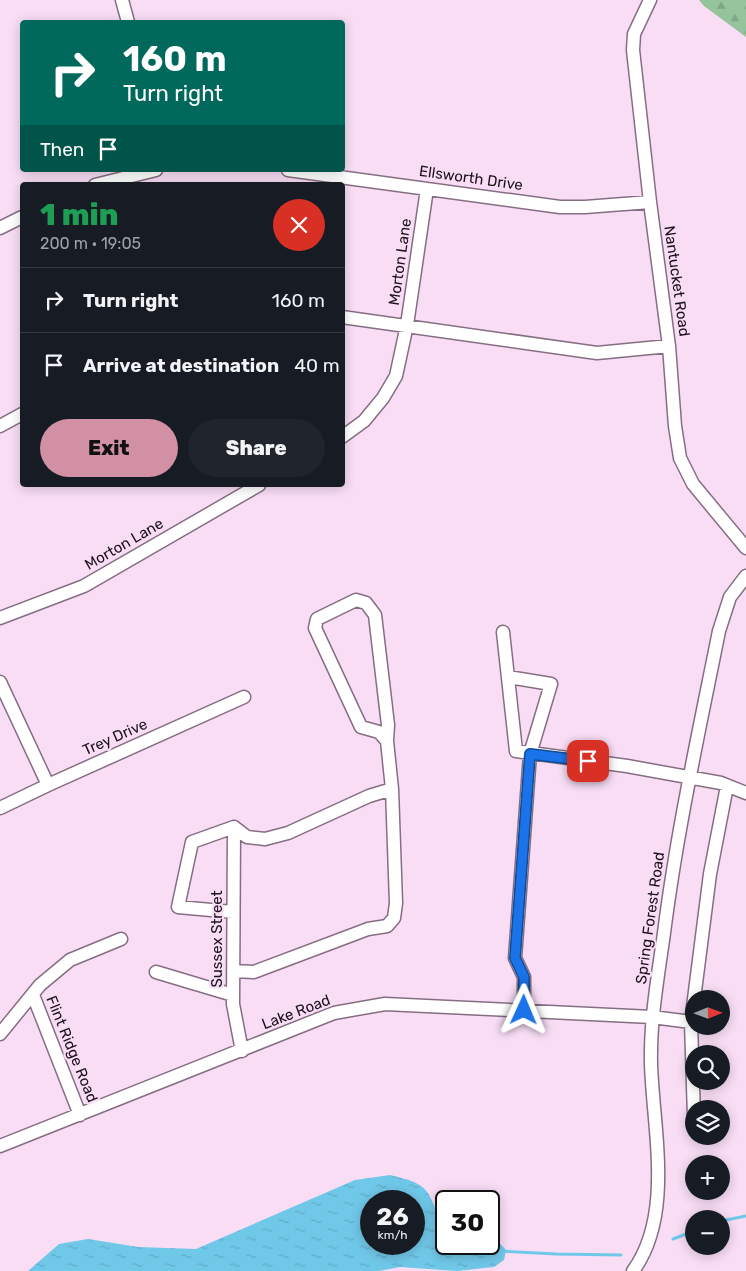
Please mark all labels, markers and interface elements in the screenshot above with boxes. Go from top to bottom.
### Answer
text: 160 m [123,38,227,80]
icon: right [40,40,105,105]
text: Turn right [123,80,223,107]
icon: arrive [94,135,122,163]
text: Then [40,138,84,161]
street label: Ellsworth Drive [418,162,524,194]
text: 1 min [40,197,118,233]
button: close [273,199,325,251]
street label: Morton Lane [385,217,415,307]
street label: Nantucket Road [660,224,694,338]
text: 200 m · 19:05 [40,234,141,253]
icon: right [40,286,68,314]
text: Turn right [83,289,178,312]
text: 160 m [272,289,325,312]
icon: arrive [40,351,68,379]
text: Arrive at destination [83,354,279,377]
text: 40 m [294,354,340,377]
button: Exit [40,419,178,477]
button: Share [188,419,325,477]
street label: Morton Lane [82,514,166,574]
street label: Trey Drive [80,715,150,759]
pin [567,740,609,782]
icon: arrive [574,747,602,775]
street label: Spring Forest Road [632,851,668,985]
street label: Sussex Street [208,890,226,988]
position arrow [497,983,549,1035]
north arrow [685,990,730,1035]
map controls [685,990,730,1255]
street label: Lake Road [259,991,333,1033]
street label: Flint Ridge Road [42,993,102,1105]
button: search [685,1045,730,1090]
button: layers [685,1100,730,1145]
button: + [685,1155,730,1200]
speed limit sign: 30 [435,1190,500,1255]
text: 26 [376,1202,409,1231]
button: − [685,1210,730,1255]
text: km/h [378,1228,407,1242]

